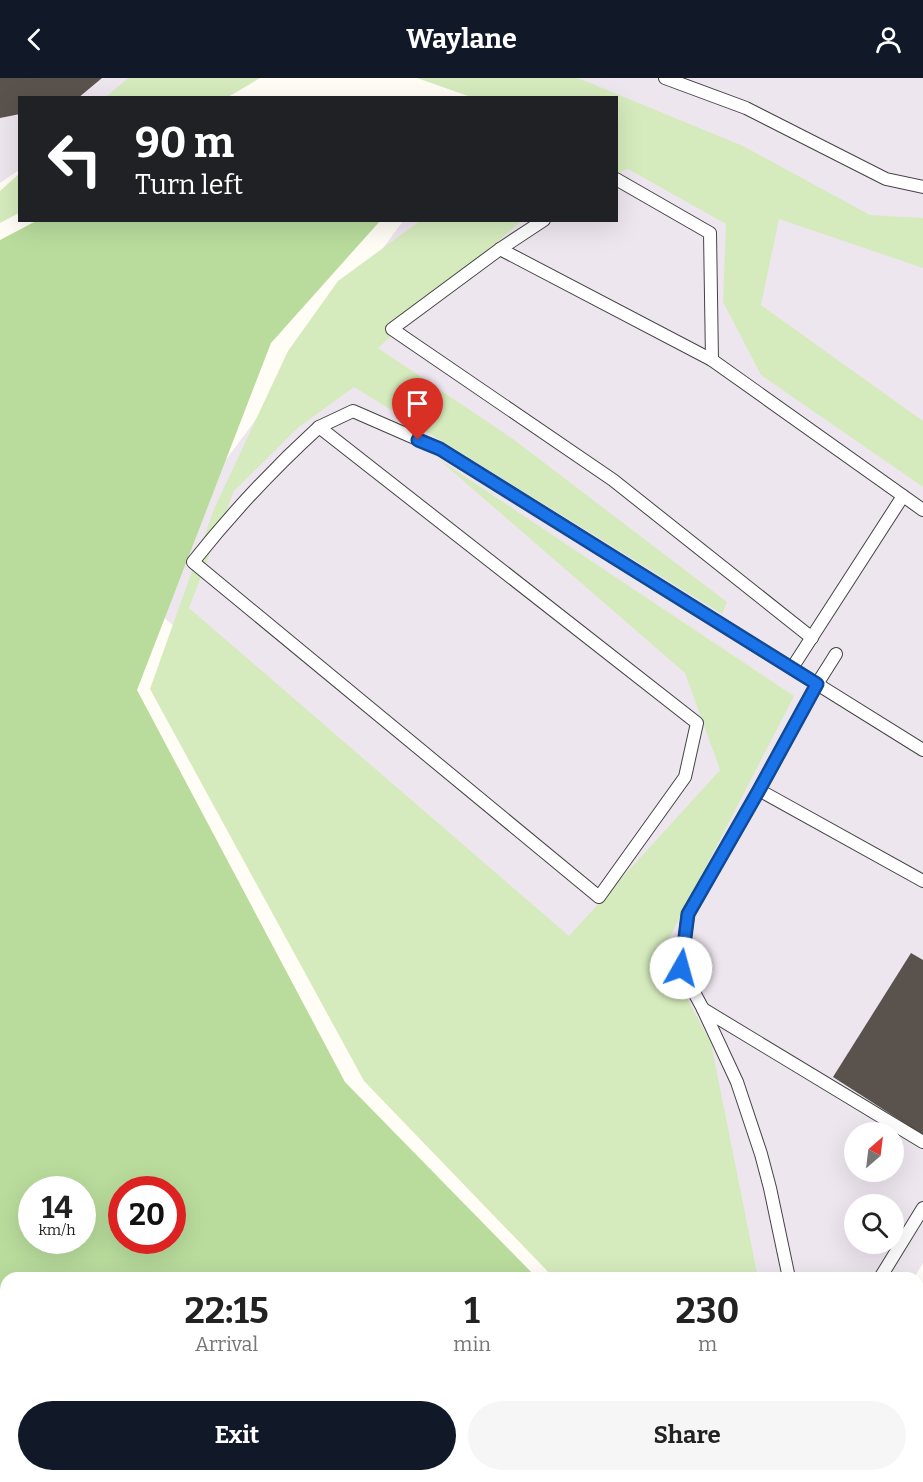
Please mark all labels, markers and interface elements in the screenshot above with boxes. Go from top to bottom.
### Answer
icon: back [18,23,51,56]
text: Waylane [406,23,517,55]
icon: person [872,23,905,56]
text: 90 m [135,118,234,168]
icon: left [36,120,114,198]
text: Turn left [135,169,243,201]
pin [392,378,443,440]
icon: arrive [401,387,434,420]
position arrow [649,936,713,1000]
north arrow [844,1122,904,1182]
map controls [844,1122,904,1254]
speed limit sign: 20 [108,1176,186,1254]
text: 14 [41,1190,73,1226]
button: search [844,1194,904,1254]
text: km/h [38,1221,76,1239]
text: 22:15 [185,1289,269,1333]
text: 1 [464,1289,480,1333]
text: 230 [676,1289,739,1333]
text: Arrival [195,1332,258,1356]
text: min [453,1332,491,1356]
text: m [698,1332,717,1356]
button: Exit [18,1401,456,1470]
button: Share [468,1401,906,1470]

